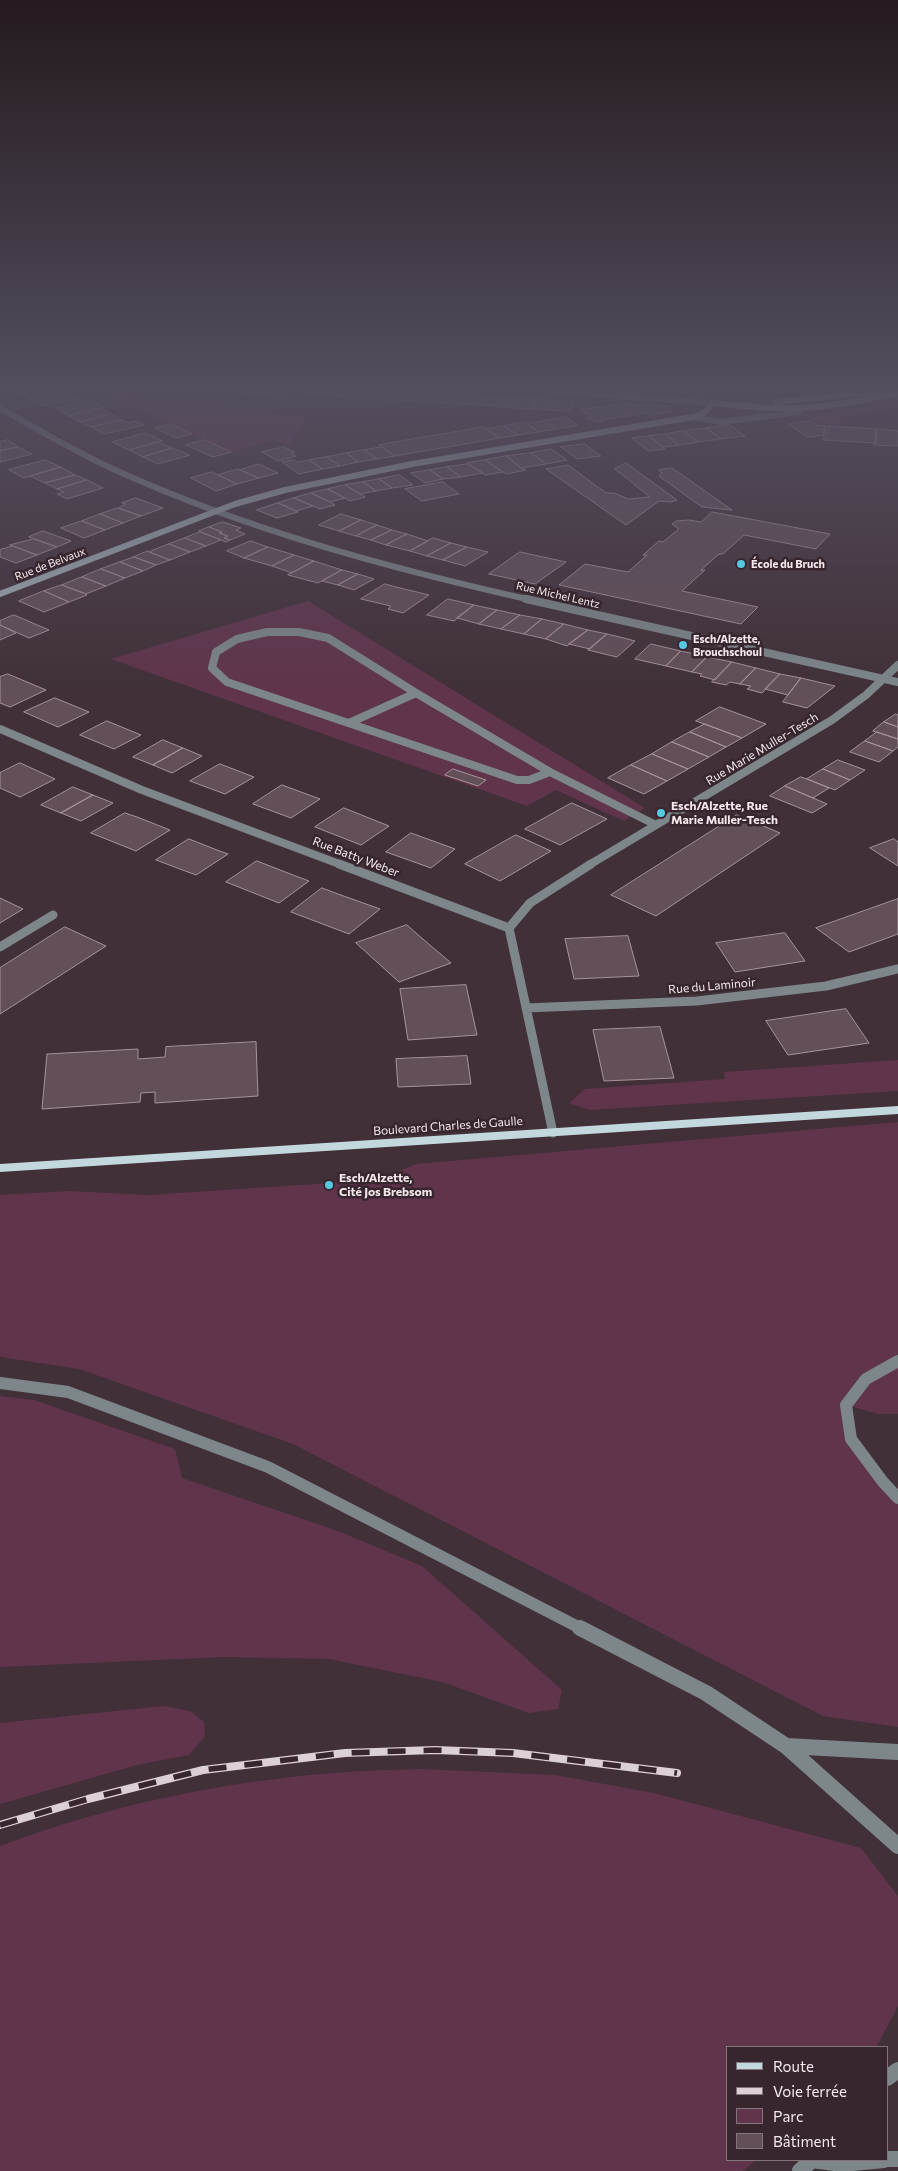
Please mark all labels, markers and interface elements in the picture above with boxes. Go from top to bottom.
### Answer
street label: Rue de Belvaux [13,544,87,584]
place label: École du Bruch [751,557,825,571]
marker: École du Bruch [735,558,747,570]
street label: Rue Michel Lentz [515,579,601,611]
place label: Esch/Alzette, Brouchschoul [693,632,762,658]
marker: Esch/Alzette, Brouchschoul [677,639,689,651]
street label: Rue Marie Muller-Tesch [703,710,821,788]
place label: Esch/Alzette, Rue Marie Muller-Tesch [671,799,778,827]
marker: Esch/Alzette, Rue Marie Muller-Tesch [655,807,667,819]
street label: Rue Batty Weber [311,834,401,880]
street label: Rue du Laminoir [668,975,756,997]
street label: Boulevard Charles de Gaulle [373,1114,523,1138]
place label: Esch/Alzette, Cité Jos Brebsom [339,1171,432,1199]
marker: Esch/Alzette, Cité Jos Brebsom [323,1179,335,1191]
legend [726,2046,888,2161]
text: Route [773,2057,814,2075]
text: Voie ferrée [773,2082,847,2100]
text: Parc [773,2107,803,2125]
text: Bâtiment [773,2132,836,2150]

